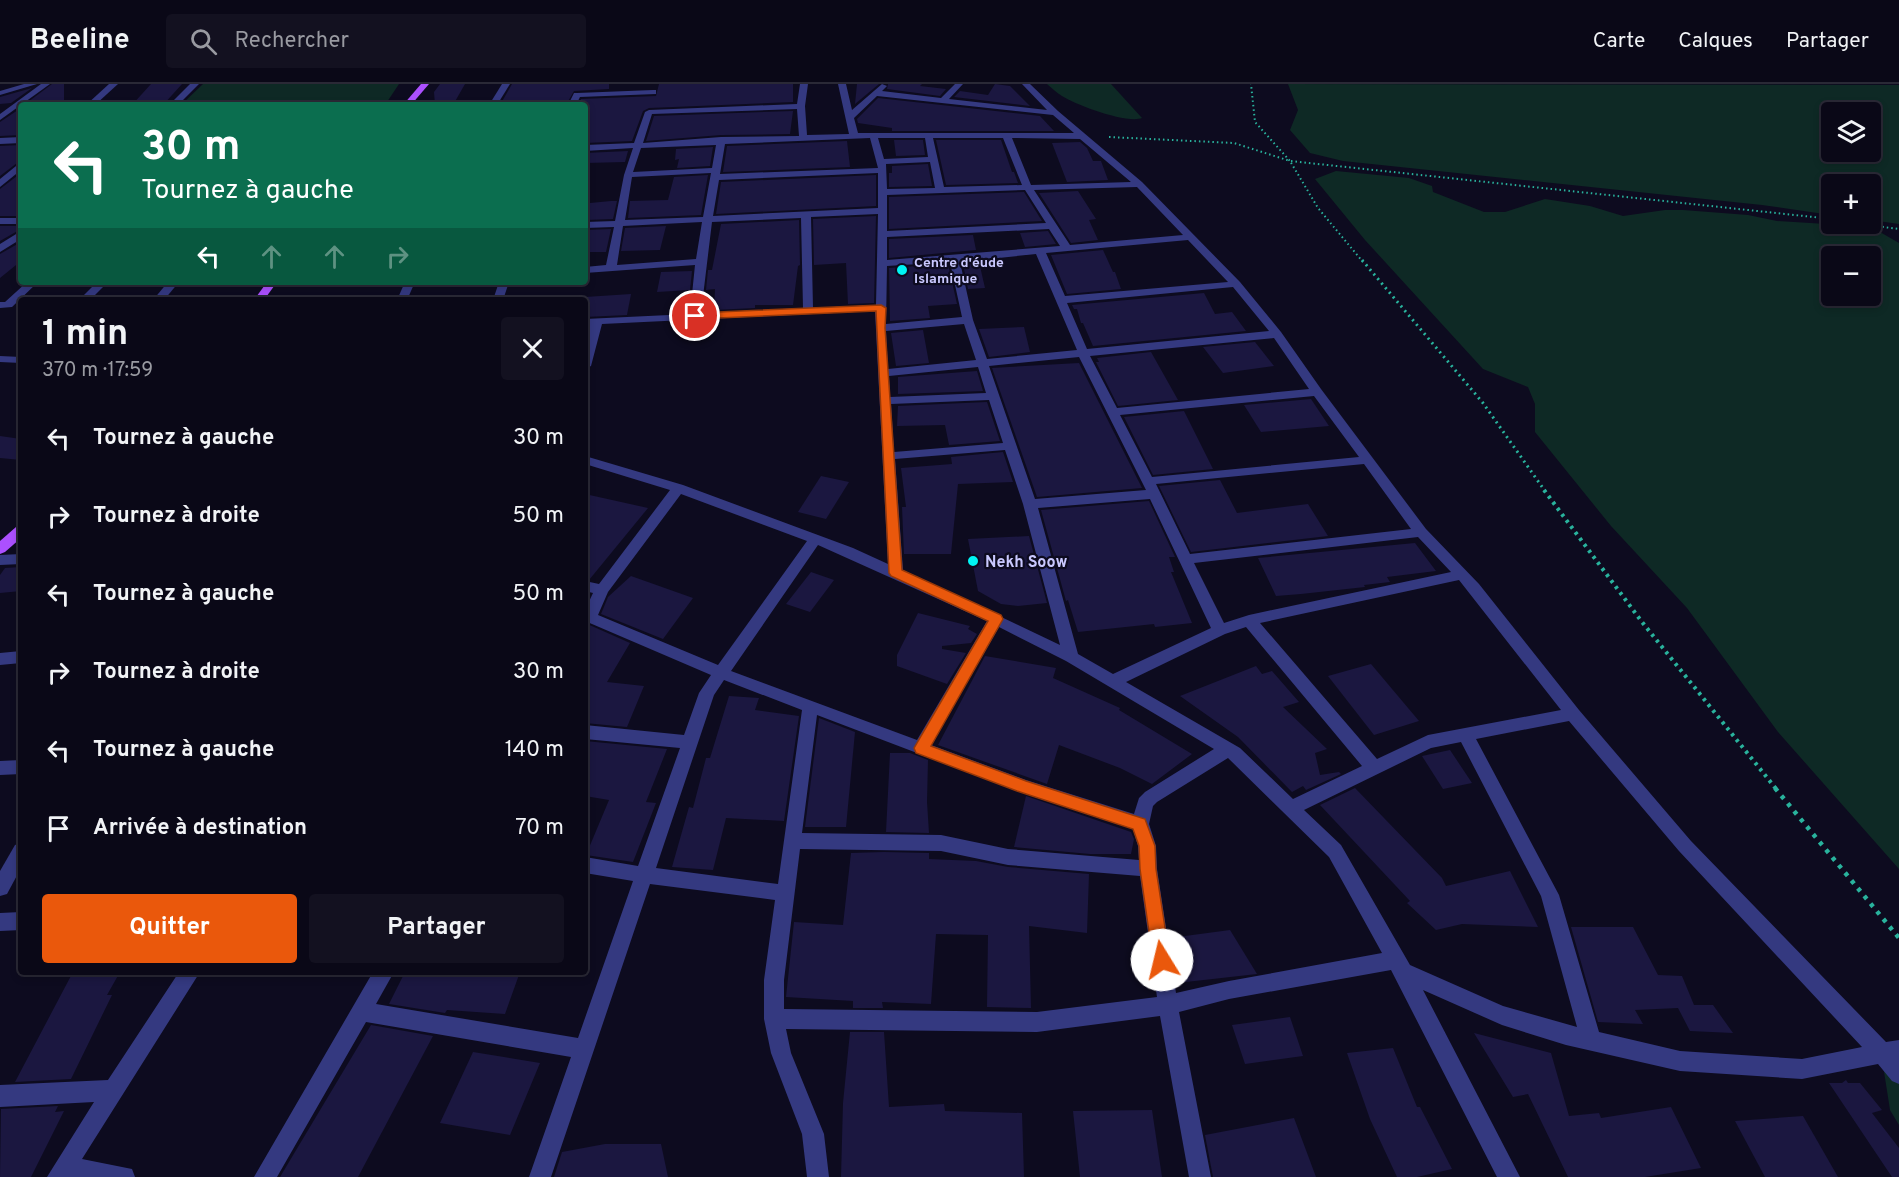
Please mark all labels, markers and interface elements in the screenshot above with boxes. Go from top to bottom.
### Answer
search box [166,14,586,68]
text: Beeline [30,23,130,59]
icon: search [187,25,220,58]
text: Rechercher [235,28,349,55]
text: Carte [1593,28,1645,55]
text: Calques [1678,28,1753,55]
text: Partager [1786,28,1869,55]
map controls [1821,102,1881,306]
button: layers [1821,102,1881,162]
text: 30 m [141,122,240,175]
icon: left [42,126,120,204]
text: Tournez à gauche [141,174,354,208]
button: + [1821,174,1881,234]
icon: left [192,240,225,273]
icon: ahead [255,240,288,273]
icon: ahead [318,240,351,273]
icon: right [381,240,414,273]
button: − [1821,246,1881,306]
place label: Centre d'éude Islamique [914,255,1004,288]
marker: Centre d'éude Islamique [895,263,909,277]
pin [669,290,720,341]
icon: arrive [678,299,711,332]
text: 1 min [42,312,128,358]
button: close [501,317,564,380]
text: 370 m · 17:59 [42,358,153,384]
icon: left [42,422,75,455]
text: Tournez à gauche [93,425,274,452]
text: 30 m [513,425,564,452]
icon: right [42,500,75,533]
text: Tournez à droite [93,503,260,530]
text: 50 m [512,503,564,530]
place label: Nekh Soow [985,553,1067,573]
marker: Nekh Soow [966,554,980,568]
icon: left [42,578,75,611]
text: Tournez à gauche [93,581,274,608]
text: 50 m [512,581,564,608]
icon: right [42,656,75,689]
text: Tournez à droite [93,659,260,686]
text: 30 m [513,659,564,686]
icon: left [42,734,75,767]
text: Tournez à gauche [93,737,274,764]
text: 140 m [505,737,564,764]
icon: arrive [42,812,75,845]
text: Arrivée à destination [93,815,307,842]
text: 70 m [515,815,564,842]
button: Quitter [42,894,297,963]
button: Partager [309,894,564,963]
position arrow [1130,928,1194,992]

